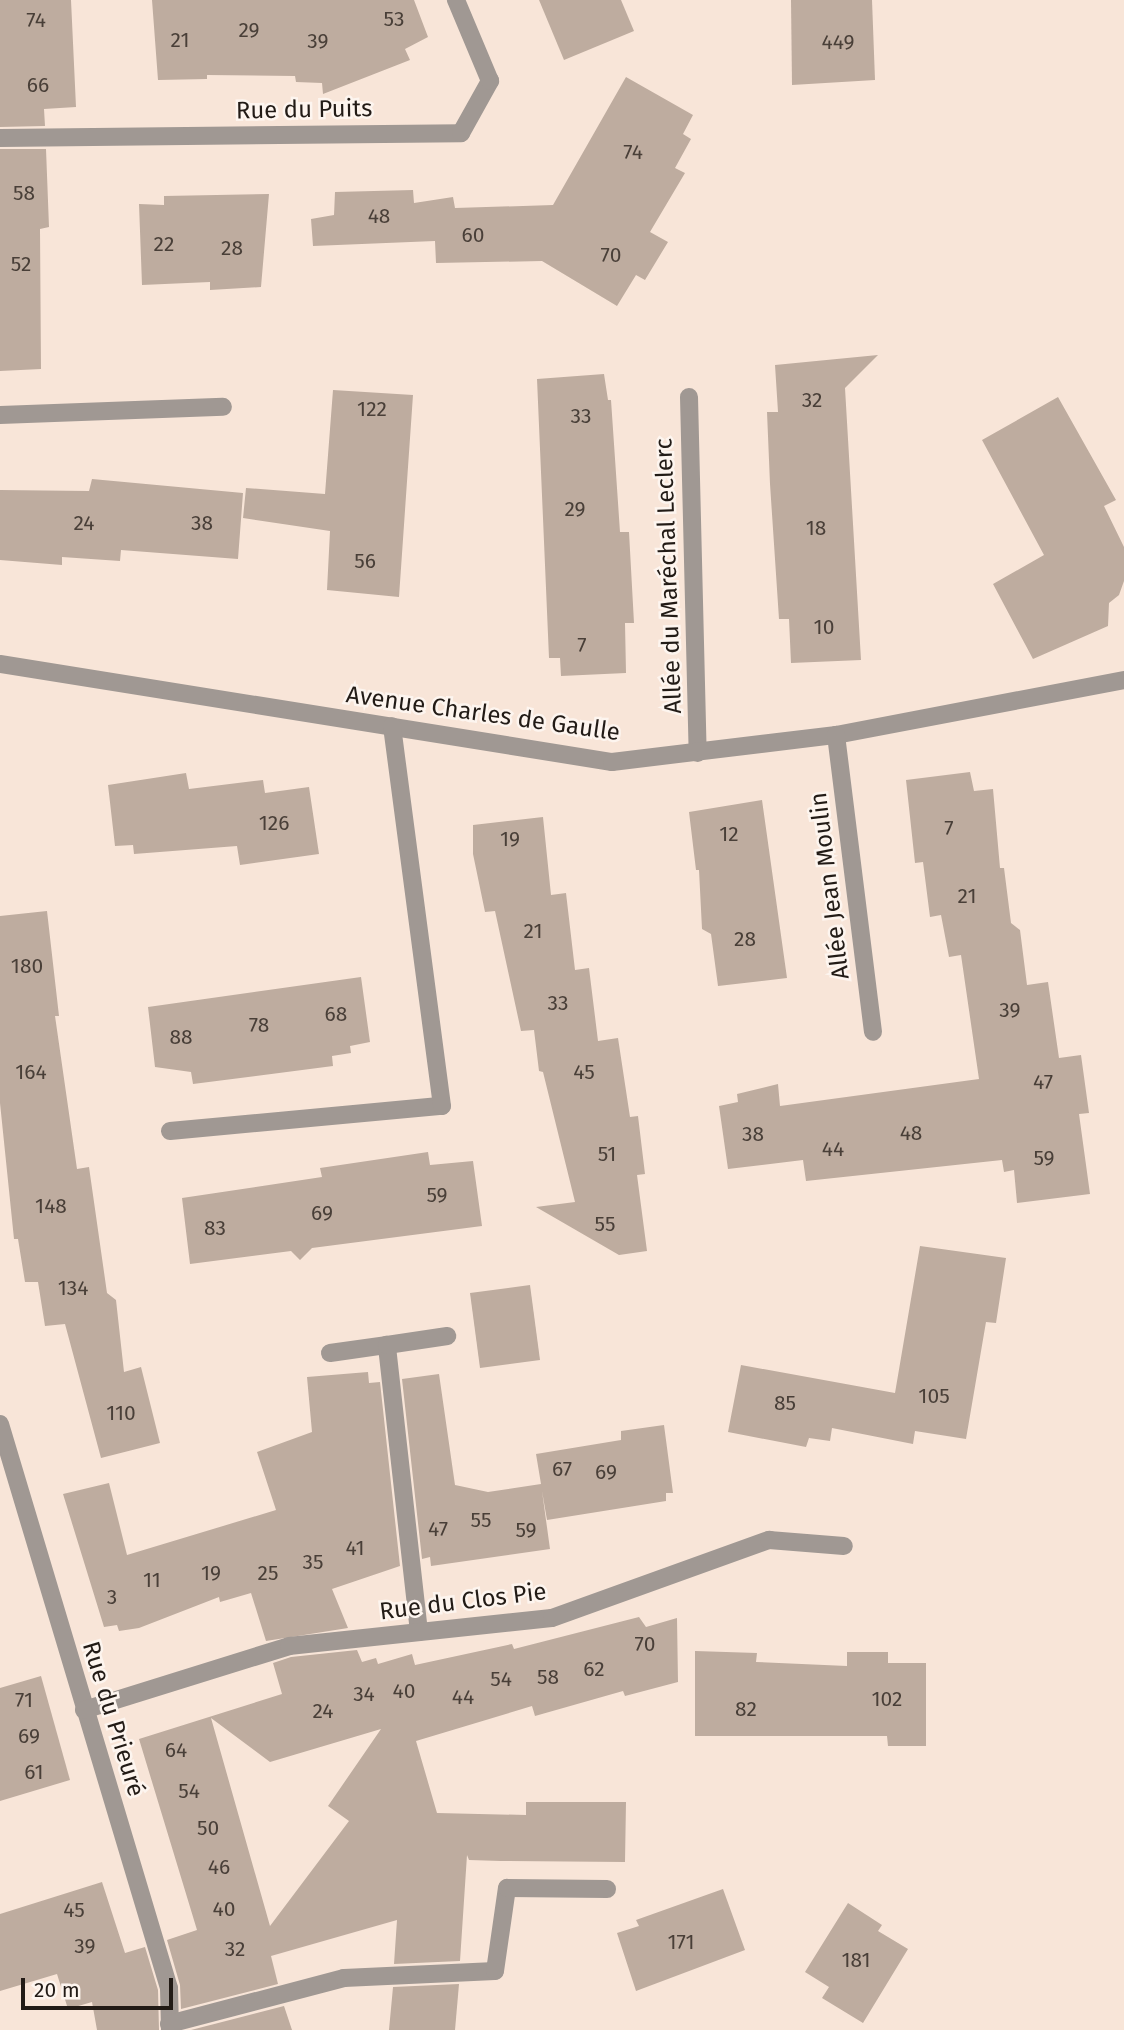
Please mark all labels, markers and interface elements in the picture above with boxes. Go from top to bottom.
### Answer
house number: 53 [384,6,404,32]
house number: 74 [26,7,46,33]
house number: 29 [238,17,260,43]
house number: 21 [171,27,189,53]
house number: 39 [307,28,329,54]
house number: 449 [822,29,854,55]
house number: 66 [27,72,49,98]
street label: Rue du Puits [236,94,372,126]
house number: 74 [623,139,643,165]
house number: 58 [13,180,35,206]
house number: 48 [368,203,390,229]
house number: 60 [462,222,484,248]
house number: 22 [154,231,174,257]
house number: 28 [221,235,243,261]
house number: 70 [601,242,621,268]
house number: 52 [11,251,31,277]
house number: 32 [802,387,822,413]
house number: 122 [357,396,387,422]
house number: 33 [571,403,591,429]
street label: Allée du Maréchal Leclerc [650,438,688,714]
house number: 29 [564,496,586,522]
house number: 24 [74,510,94,536]
house number: 38 [191,510,213,536]
house number: 18 [806,515,826,541]
house number: 56 [354,548,376,574]
house number: 10 [814,614,834,640]
house number: 7 [577,632,587,658]
street label: Avenue Charles de Gaulle [344,681,622,747]
street label: Allée Jean Moulin [804,791,856,981]
house number: 126 [259,810,289,836]
house number: 7 [944,815,954,841]
house number: 12 [719,821,739,847]
house number: 19 [500,826,520,852]
house number: 21 [958,883,976,909]
house number: 21 [524,918,542,944]
house number: 28 [734,926,756,952]
house number: 180 [11,953,43,979]
house number: 33 [548,990,568,1016]
house number: 39 [999,997,1021,1023]
house number: 68 [325,1001,347,1027]
house number: 78 [249,1012,269,1038]
house number: 88 [169,1024,193,1050]
house number: 164 [15,1059,47,1085]
house number: 45 [573,1059,595,1085]
house number: 47 [1033,1069,1053,1095]
house number: 48 [900,1120,922,1146]
house number: 38 [742,1121,764,1147]
house number: 44 [822,1136,844,1162]
house number: 51 [598,1141,616,1167]
house number: 59 [1033,1145,1055,1171]
house number: 59 [426,1182,448,1208]
house number: 148 [35,1193,67,1219]
house number: 69 [311,1200,333,1226]
house number: 55 [595,1211,615,1237]
house number: 83 [204,1215,226,1241]
house number: 134 [58,1275,88,1301]
house number: 105 [918,1383,950,1409]
house number: 85 [774,1390,796,1416]
house number: 110 [106,1400,136,1426]
house number: 67 [552,1456,572,1482]
house number: 69 [595,1459,617,1485]
house number: 55 [471,1507,491,1533]
house number: 47 [428,1516,448,1542]
house number: 59 [515,1517,537,1543]
house number: 41 [345,1535,365,1561]
house number: 35 [303,1549,323,1575]
house number: 19 [201,1560,221,1586]
house number: 25 [258,1560,278,1586]
house number: 11 [143,1567,161,1593]
street label: Rue du Clos Pie [378,1577,548,1627]
house number: 3 [107,1584,117,1610]
house number: 70 [635,1631,655,1657]
street label: Rue du Prieuré [76,1638,150,1800]
house number: 62 [583,1656,605,1682]
house number: 58 [537,1664,559,1690]
house number: 54 [490,1666,512,1692]
house number: 40 [393,1678,415,1704]
house number: 34 [353,1681,375,1707]
house number: 44 [452,1684,474,1710]
house number: 102 [872,1686,902,1712]
house number: 71 [15,1687,33,1713]
house number: 82 [735,1696,757,1722]
house number: 24 [313,1698,333,1724]
house number: 69 [18,1723,40,1749]
house number: 64 [165,1737,187,1763]
house number: 61 [24,1759,44,1785]
house number: 54 [178,1778,200,1804]
house number: 50 [197,1815,219,1841]
house number: 46 [208,1854,230,1880]
house number: 40 [213,1896,235,1922]
house number: 45 [63,1897,85,1923]
house number: 171 [667,1929,695,1955]
house number: 39 [74,1933,96,1959]
house number: 32 [225,1936,245,1962]
house number: 181 [841,1947,871,1973]
scale bar [24,1964,177,2008]
text: 20 m [34,1977,80,2003]

